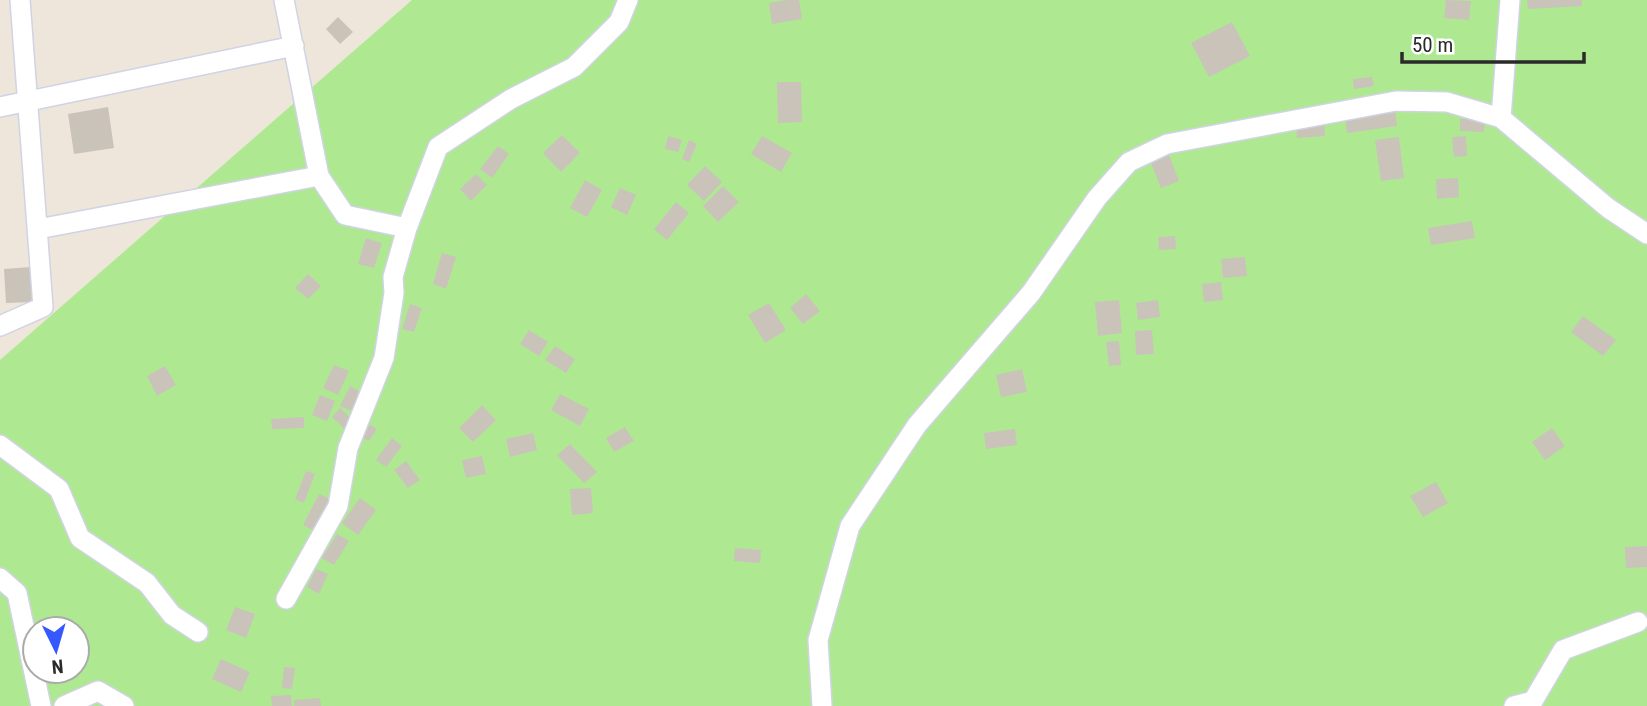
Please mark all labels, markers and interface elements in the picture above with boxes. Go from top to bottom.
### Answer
scale bar [1402,21,1584,65]
text: 50 m [1412,33,1453,57]
north arrow [21,615,91,685]
text: N [51,654,64,678]

